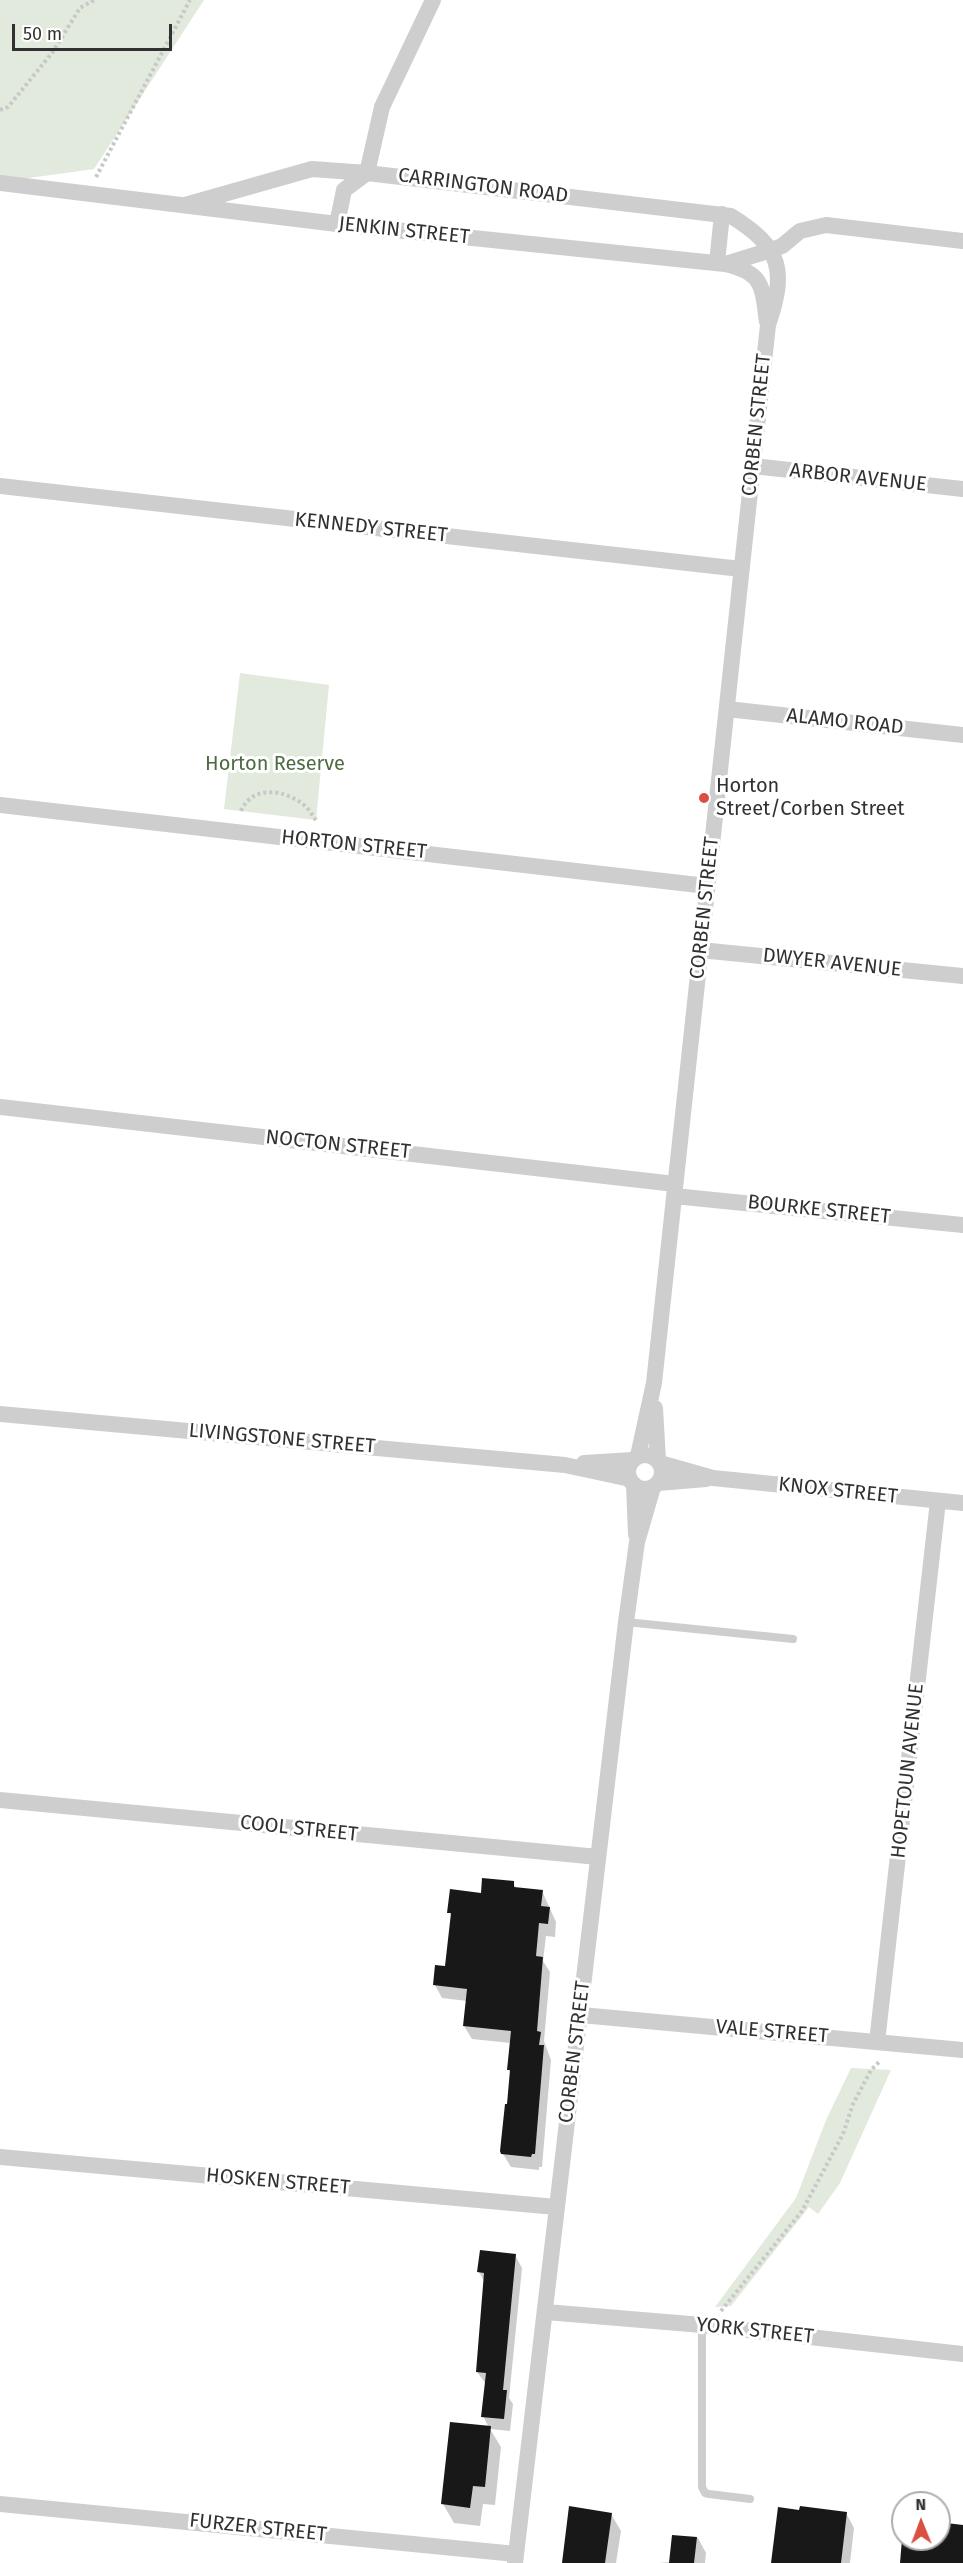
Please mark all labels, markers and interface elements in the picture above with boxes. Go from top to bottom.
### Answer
scale bar [15,12,176,50]
text: 50 m [23,23,62,45]
street label: CARRINGTON ROAD [397,164,569,208]
street label: JENKIN STREET [337,212,471,250]
street label: CORBEN STREET [738,353,776,497]
street label: ARBOR AVENUE [788,459,928,497]
street label: KENNEDY STREET [293,508,449,548]
street label: ALAMO ROAD [785,704,905,740]
park label: Horton Reserve [205,752,345,776]
place label: Horton Street/Corben Street [716,774,905,821]
marker: Horton Street/Corben Street [697,791,711,805]
street label: HORTON STREET [280,825,428,865]
street label: CORBEN STREET [686,836,724,980]
street label: DWYER AVENUE [762,944,902,982]
street label: NOCTON STREET [264,1125,412,1165]
street label: BOURKE STREET [746,1191,892,1229]
street label: LIVINGSTONE STREET [188,1419,376,1459]
street label: KNOX STREET [777,1473,899,1509]
street label: HOPETOUN AVENUE [887,1682,929,1860]
street label: COOL STREET [239,1811,359,1847]
street label: CORBEN STREET [554,1979,596,2125]
street label: VALE STREET [715,2015,829,2049]
street label: HOSKEN STREET [205,2164,351,2200]
street label: YORK STREET [695,2313,815,2349]
north arrow [891,2491,951,2551]
text: N [915,2495,926,2514]
street label: FURZER STREET [188,2509,328,2547]

